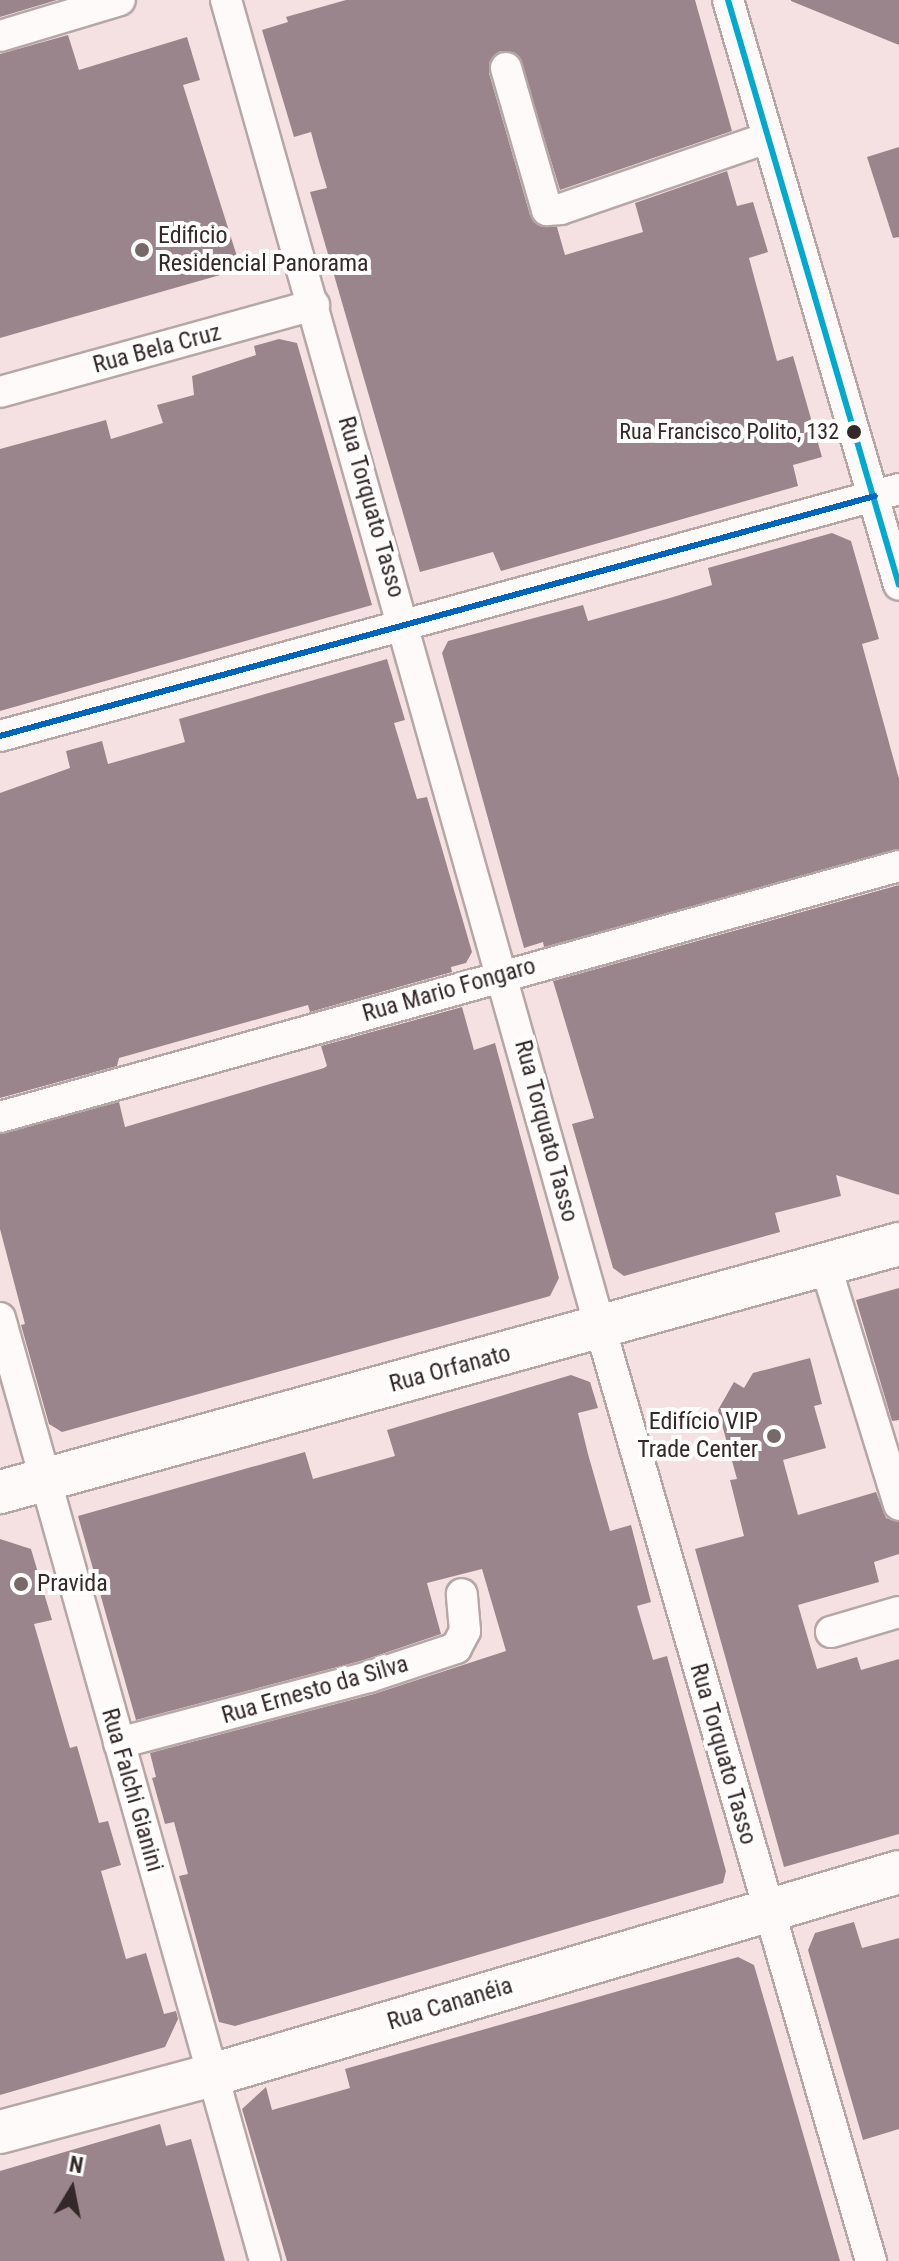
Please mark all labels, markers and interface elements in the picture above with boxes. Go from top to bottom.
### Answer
place label: Edificio Residencial Panorama [158,222,369,278]
marker: Edificio Residencial Panorama [133,241,151,259]
street label: Rua Bela Cruz [90,318,224,380]
street label: Rua Torquato Tasso [331,413,411,601]
place label: Rua Francisco Polito, 132 [619,419,839,445]
marker: Rua Francisco Polito, 132 [846,424,862,440]
street label: Rua Mario Fongaro [359,952,539,1028]
street label: Rua Torquato Tasso [508,1037,584,1225]
street label: Rua Orfanato [386,1339,514,1399]
place label: Edifício VIP Trade Center [637,1408,758,1464]
marker: Edifício VIP Trade Center [765,1427,783,1445]
place label: Pravida [37,1570,108,1598]
marker: Pravida [12,1575,30,1593]
street label: Rua Ernesto da Silva [218,1650,412,1730]
street label: Rua Torquato Tasso [683,1660,763,1848]
street label: Rua Falchi Gianini [95,1705,169,1875]
street label: Rua Cananéia [384,1971,516,2037]
north arrow [32,2149,112,2229]
text: N [67,2151,85,2178]

